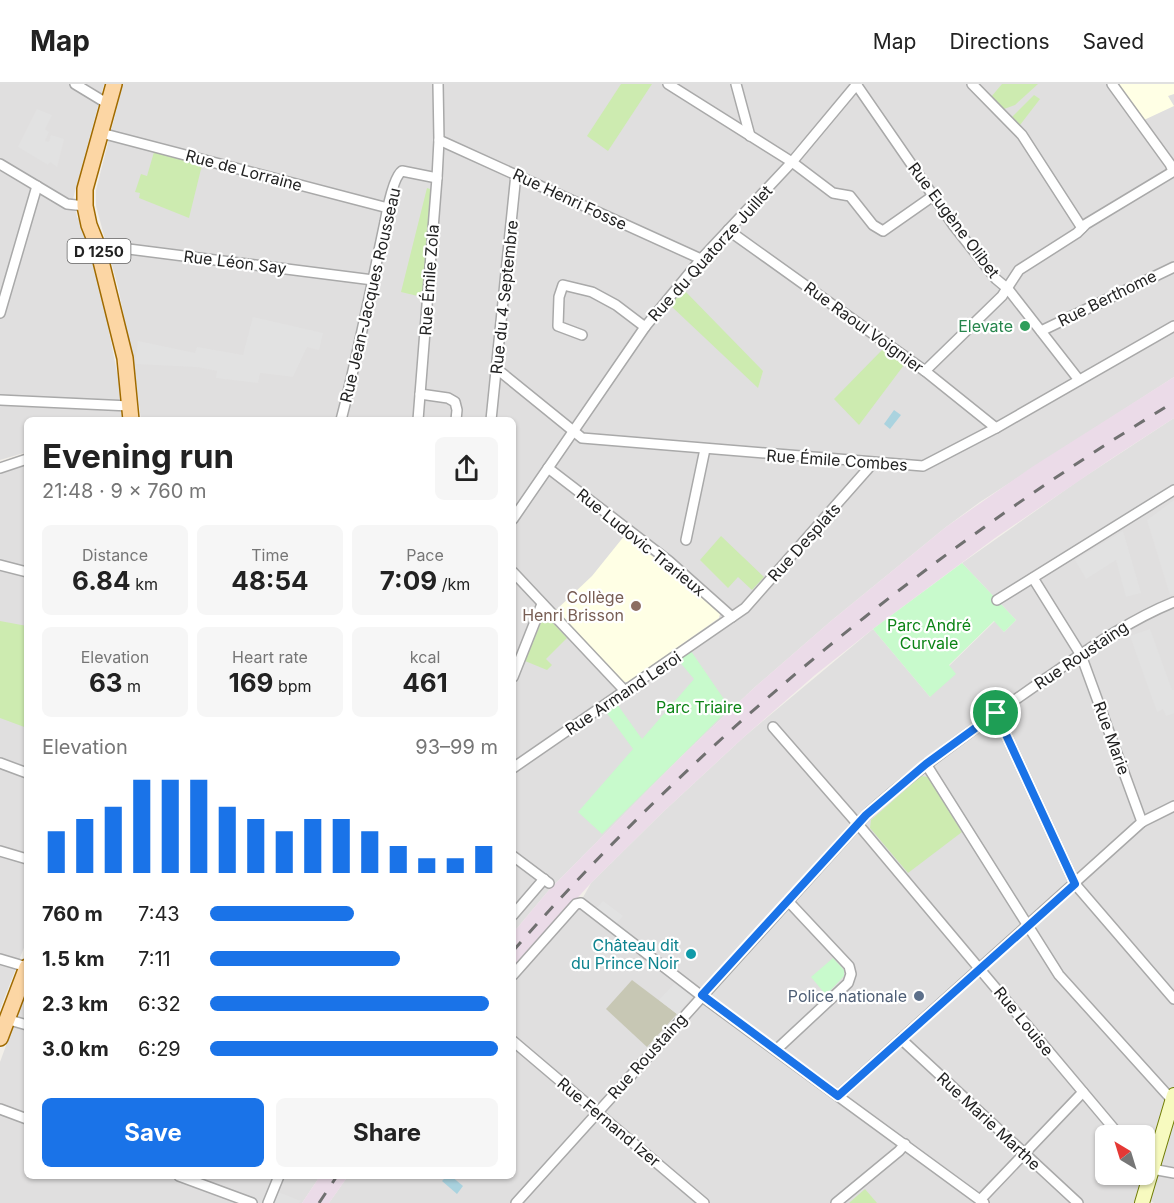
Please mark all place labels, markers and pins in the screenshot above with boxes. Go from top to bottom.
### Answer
place label: Elevate [958,316,1013,336]
marker: Elevate [1018,319,1032,333]
place label: Collège Henri Brisson [522,587,624,625]
marker: Collège Henri Brisson [629,599,643,613]
pin [970,687,1021,738]
place label: Château dit du Prince Noir [571,935,679,973]
marker: Château dit du Prince Noir [684,947,698,961]
place label: Police nationale [788,986,907,1006]
marker: Police nationale [912,989,926,1003]

